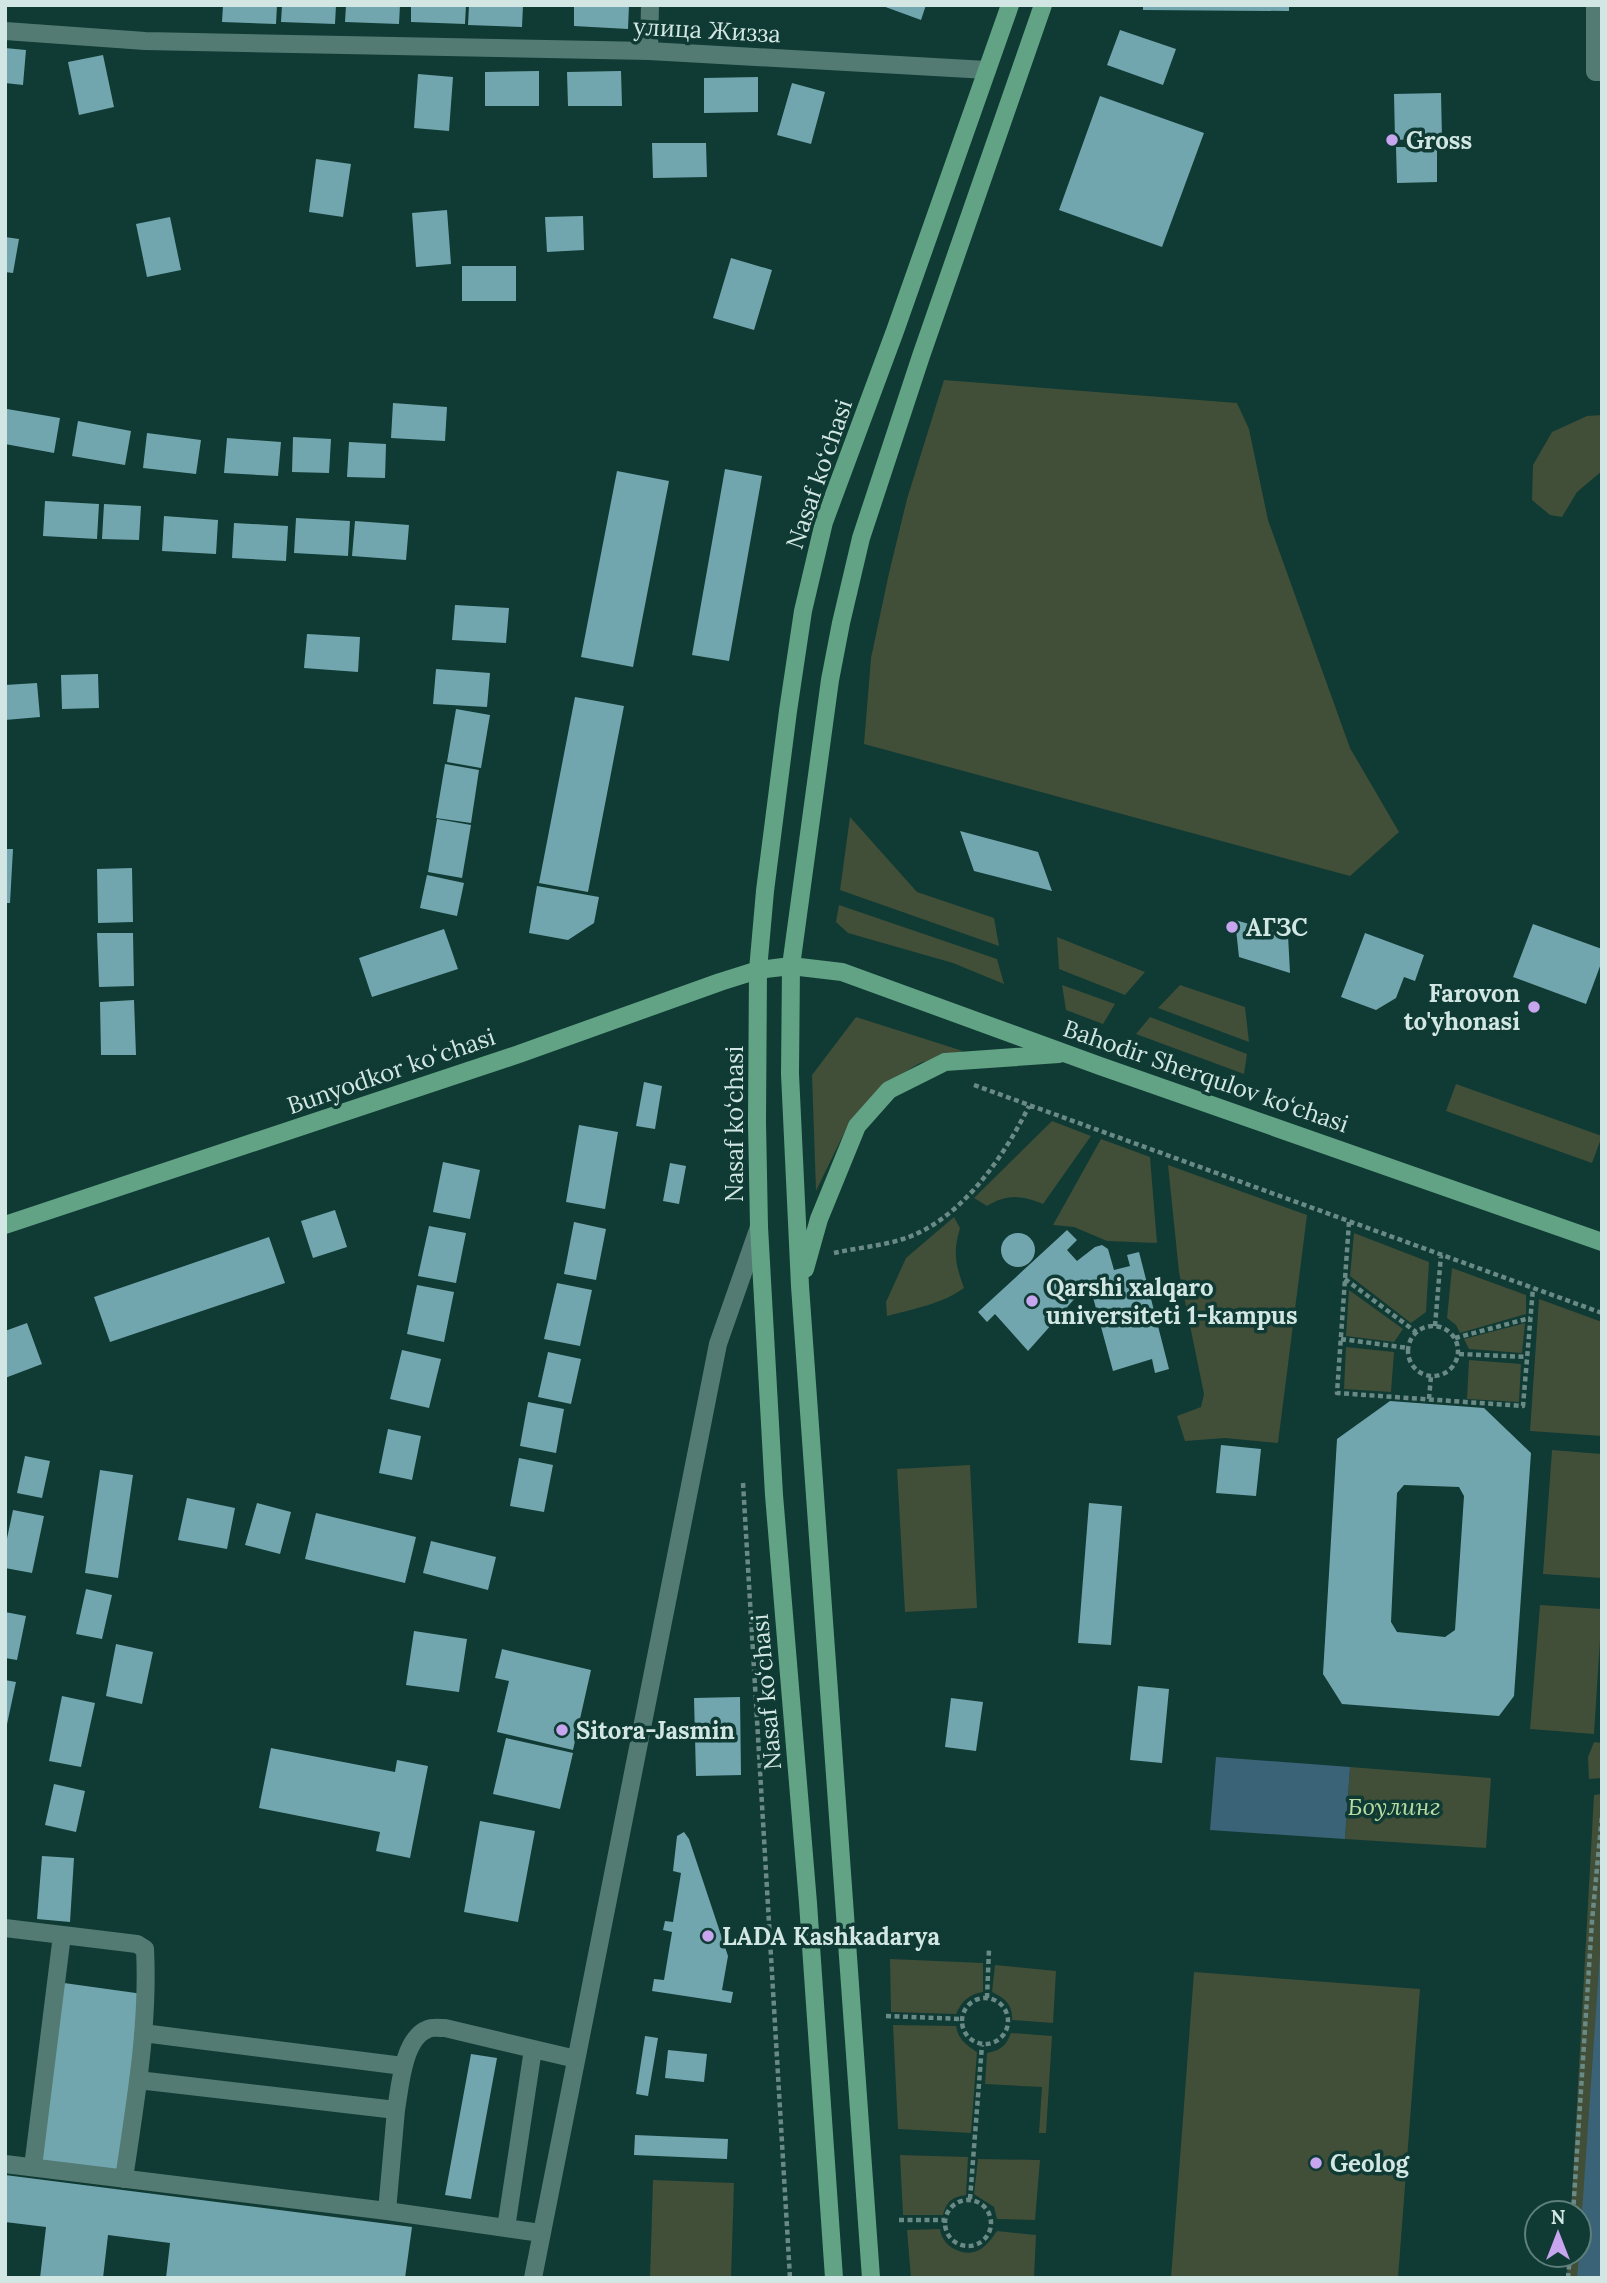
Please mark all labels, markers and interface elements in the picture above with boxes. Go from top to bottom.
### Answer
street label: улица Жизза [632,11,782,49]
place label: Gross [1406,125,1472,156]
marker: Gross [1384,132,1400,148]
street label: Nasaf ko‘chasi [779,395,859,553]
place label: АГЗС [1246,912,1308,943]
marker: АГЗС [1224,919,1240,935]
place label: Farovon to'yhonasi [1404,978,1520,1037]
marker: Farovon to'yhonasi [1526,999,1542,1015]
street label: Bahodir Sherqulov ko‘chasi [1059,1013,1353,1139]
street label: Bunyodkor koʻchasi [283,1021,499,1121]
street label: Nasaf ko‘chasi [719,1046,750,1202]
place label: Qarshi xalqaro universiteti 1-kampus [1046,1272,1298,1331]
marker: Qarshi xalqaro universiteti 1-kampus [1024,1293,1040,1309]
street label: Nasaf ko‘chasi [744,1613,788,1771]
place label: Sitora-Jasmin [576,1715,735,1746]
marker: Sitora-Jasmin [554,1722,570,1738]
park label: Боулинг [1348,1791,1440,1822]
place label: LADA Kashkadarya [722,1921,940,1952]
marker: LADA Kashkadarya [700,1928,716,1944]
place label: Geolog [1330,2148,1411,2179]
marker: Geolog [1308,2155,1324,2171]
north arrow [1523,2199,1593,2269]
text: N [1551,2205,1566,2229]

